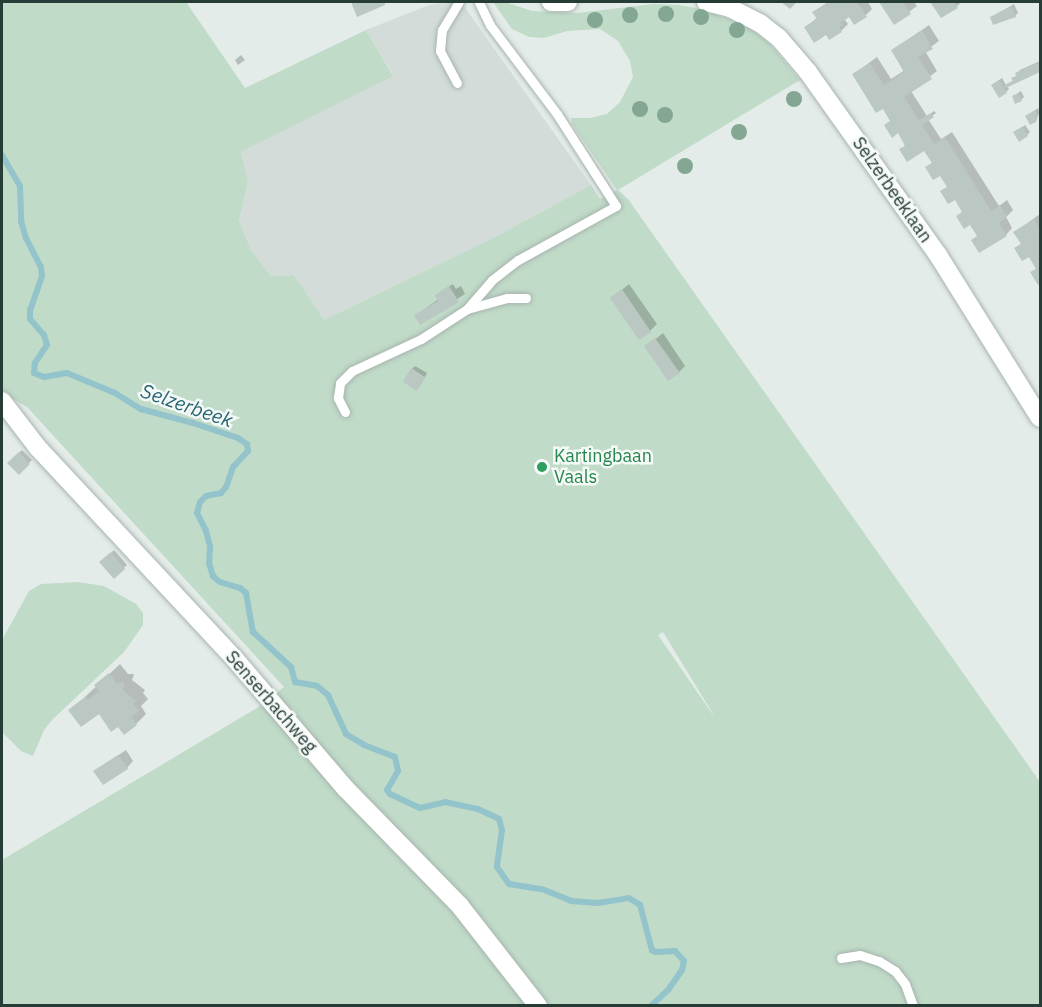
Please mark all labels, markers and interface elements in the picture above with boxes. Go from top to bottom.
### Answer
street label: Selzerbeeklaan [848,133,936,247]
water label: Selzerbeek [138,378,236,432]
place label: Kartingbaan Vaals [554,446,652,488]
marker: Kartingbaan Vaals [535,460,549,474]
street label: Senserbachweg [221,647,321,757]

